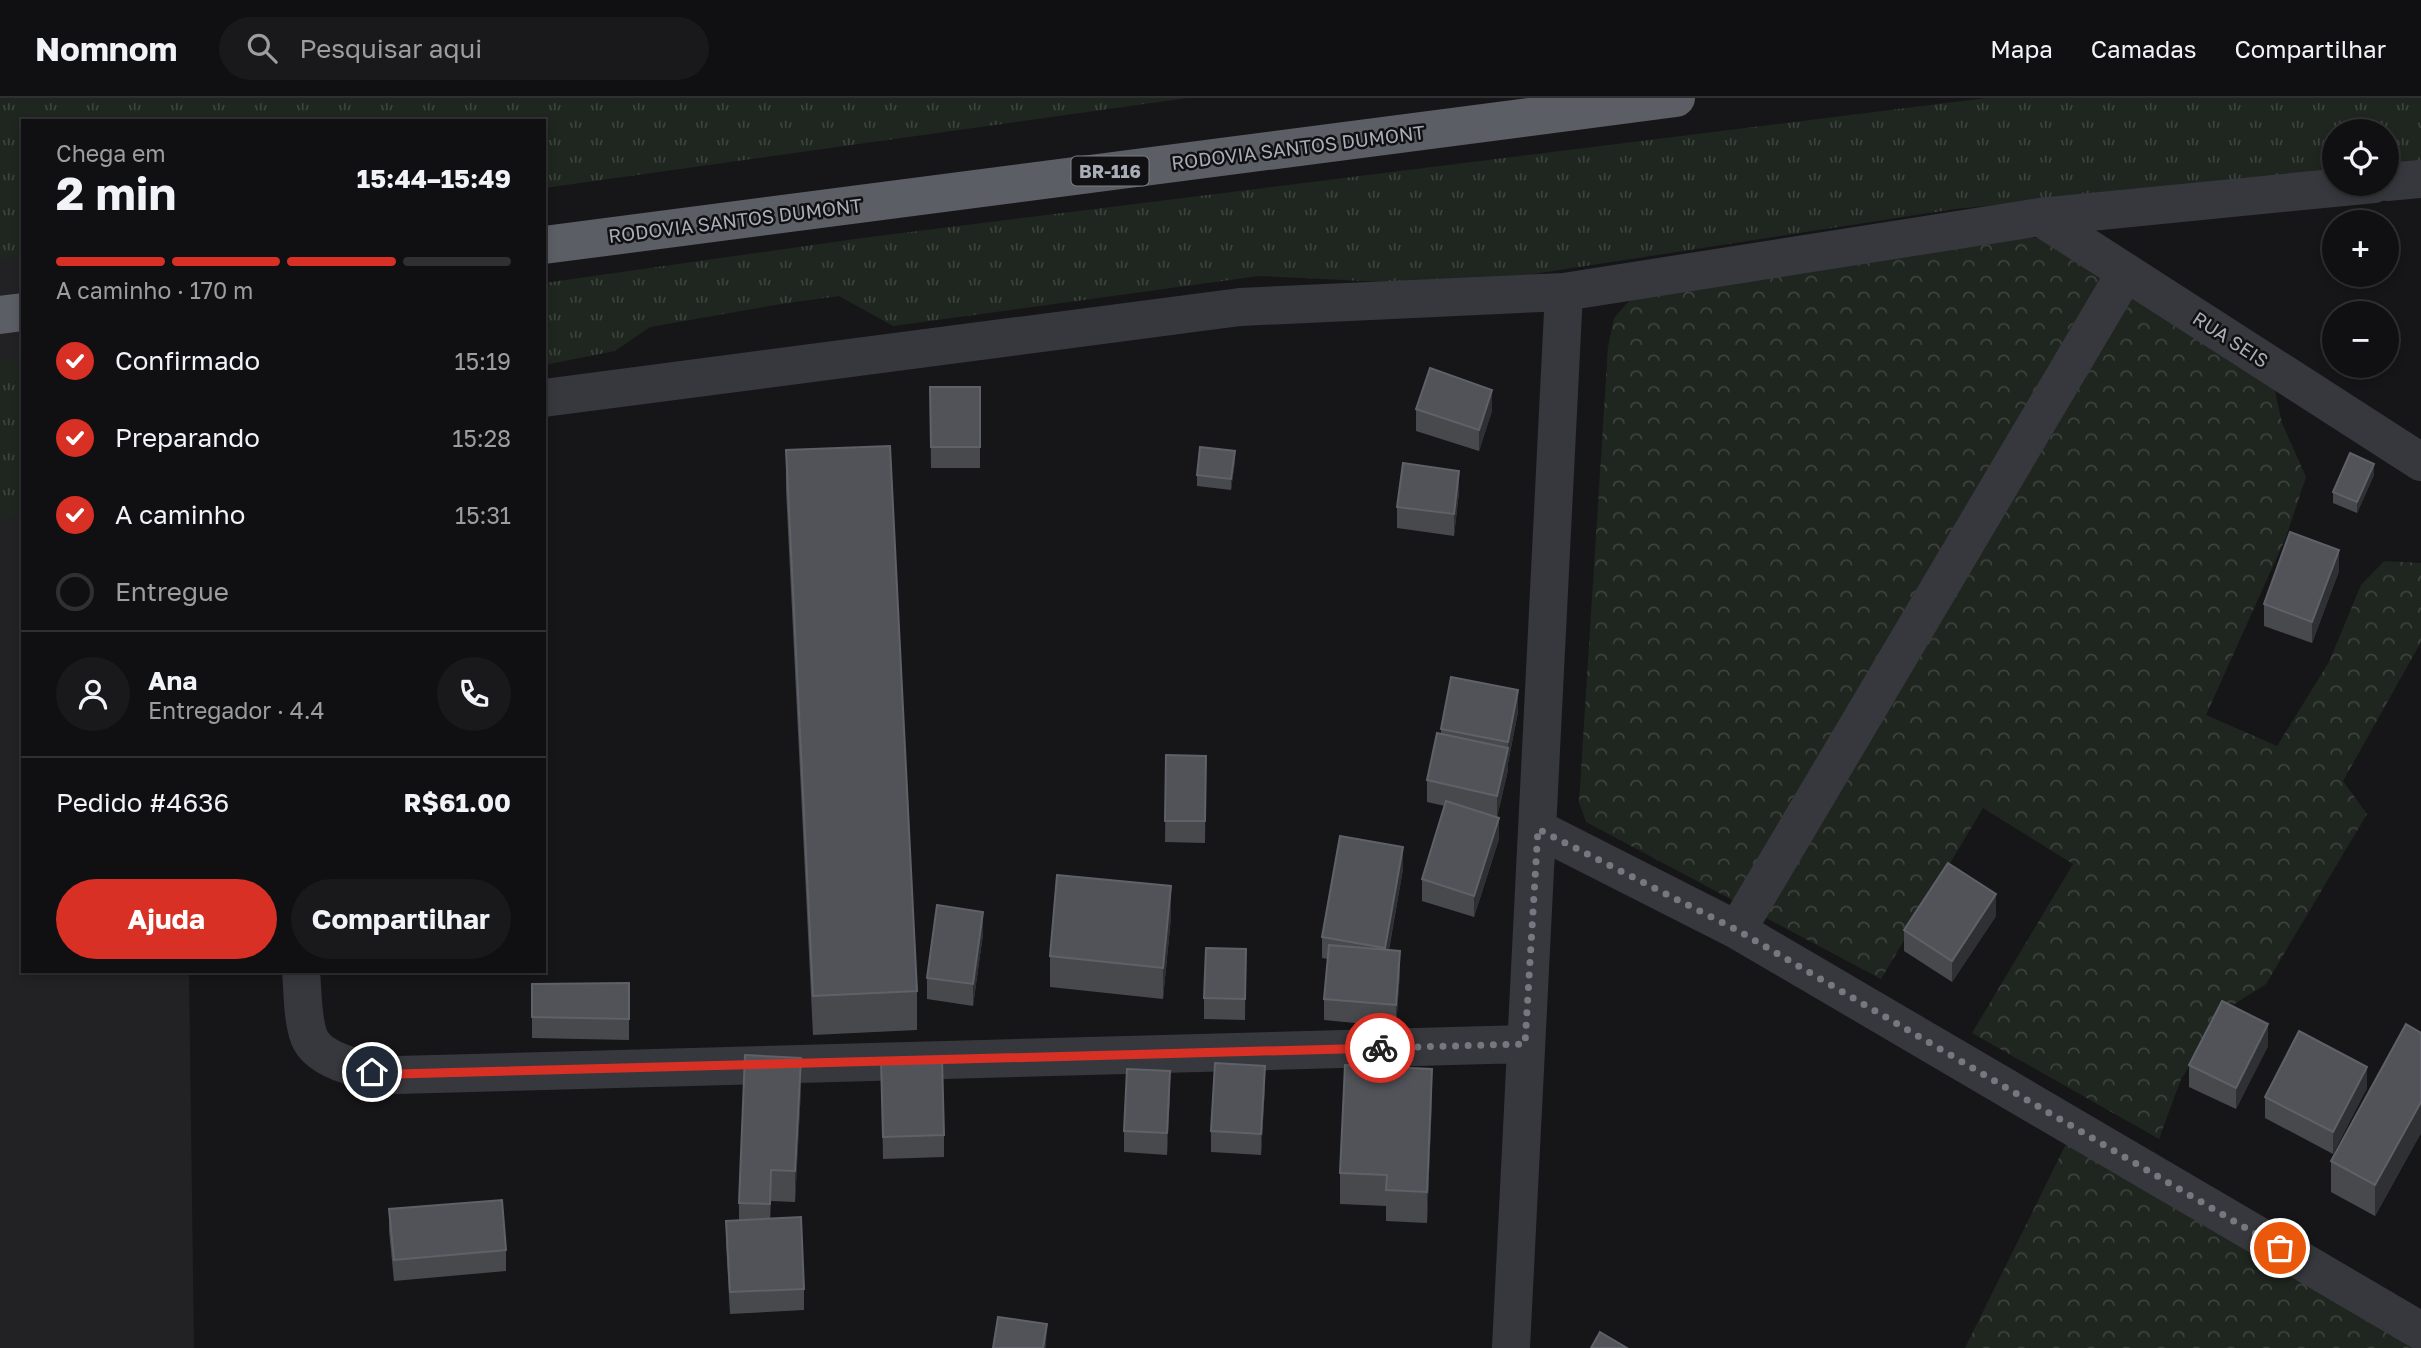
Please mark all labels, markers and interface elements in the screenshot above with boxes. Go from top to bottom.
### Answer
search box [219,17,709,80]
text: Nomnom [35,29,177,68]
icon: search [243,29,281,67]
text: Pesquisar aqui [299,33,482,64]
text: Mapa [1990,34,2053,63]
text: Camadas [2091,34,2196,63]
text: Compartilhar [2234,34,2386,63]
map controls [2322,119,2399,378]
button: locate [2322,119,2399,196]
street label: RODOVIA SANTOS DUMONT [1170,120,1426,174]
text: Chega em [56,139,166,167]
road number: BR-116 [1072,156,1148,186]
text: 15:44–15:49 [357,163,511,194]
text: 2 min [56,165,176,220]
street label: RODOVIA SANTOS DUMONT [607,193,863,247]
button: + [2322,210,2399,287]
text: A caminho · 170 m [56,276,253,304]
button: − [2322,301,2399,378]
street label: RUA SEIS [2189,306,2273,372]
icon: check [56,342,94,380]
text: Confirmado [115,345,260,376]
text: 15:19 [455,347,511,375]
icon: check [56,419,94,457]
text: Preparando [115,422,260,453]
text: 15:28 [452,424,511,452]
icon: check [56,496,94,534]
text: A caminho [115,499,245,530]
text: 15:31 [455,501,511,529]
text: Entregue [115,576,229,607]
button: person [56,657,130,731]
button: phone [437,657,511,731]
text: Ana [148,665,197,696]
text: Entregador · 4.4 [148,696,325,724]
text: Pedido #4636 [56,787,229,818]
text: R$61.00 [403,787,511,818]
button: Ajuda [56,879,277,959]
button: Compartilhar [291,879,511,959]
courier [1345,1013,1415,1083]
icon: bike [1361,1029,1399,1067]
pin [342,1042,402,1102]
icon: home [353,1053,391,1091]
pin [2250,1218,2310,1278]
icon: bag [2261,1229,2299,1267]

